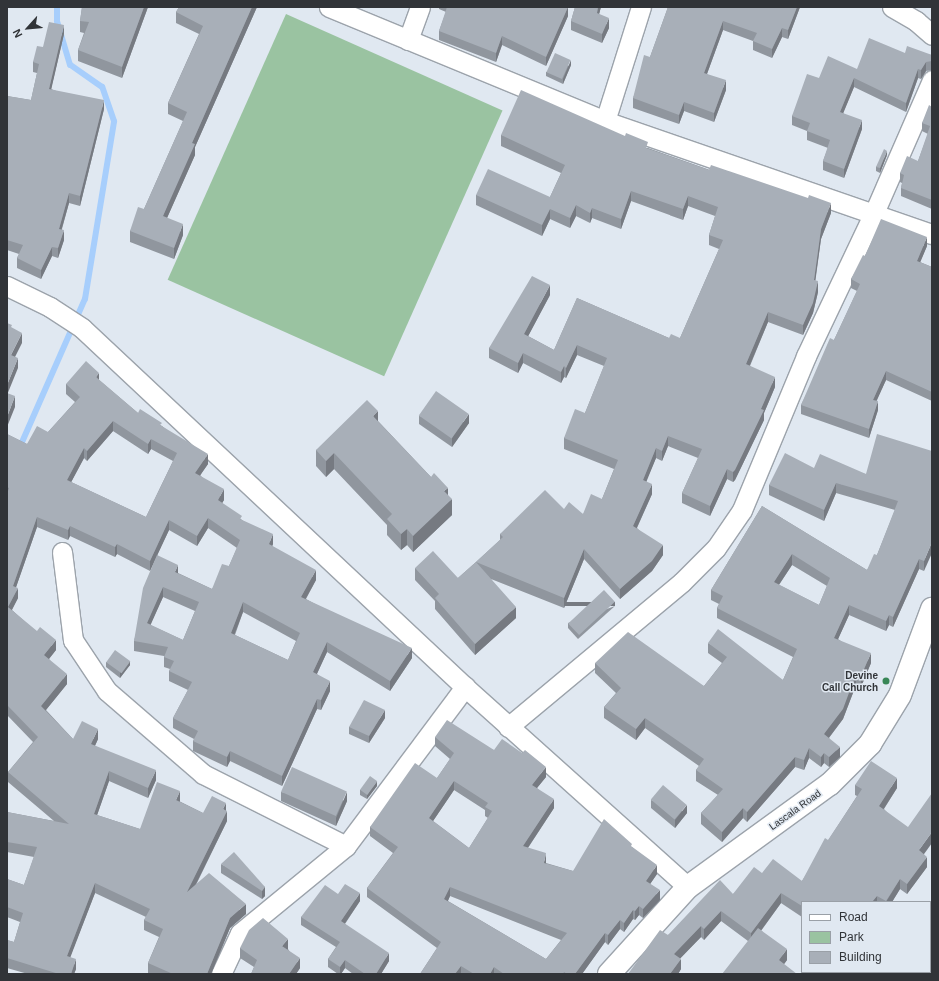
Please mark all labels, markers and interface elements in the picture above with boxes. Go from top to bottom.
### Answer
north arrow [8,8,48,48]
text: N [10,27,24,40]
place label: Devine Call Church [822,669,878,692]
marker: Devine Call Church [881,676,891,686]
street label: Lascala Road [767,787,823,833]
legend [801,901,931,973]
text: Road [839,910,868,924]
text: Park [839,930,864,944]
text: Building [839,950,882,964]

